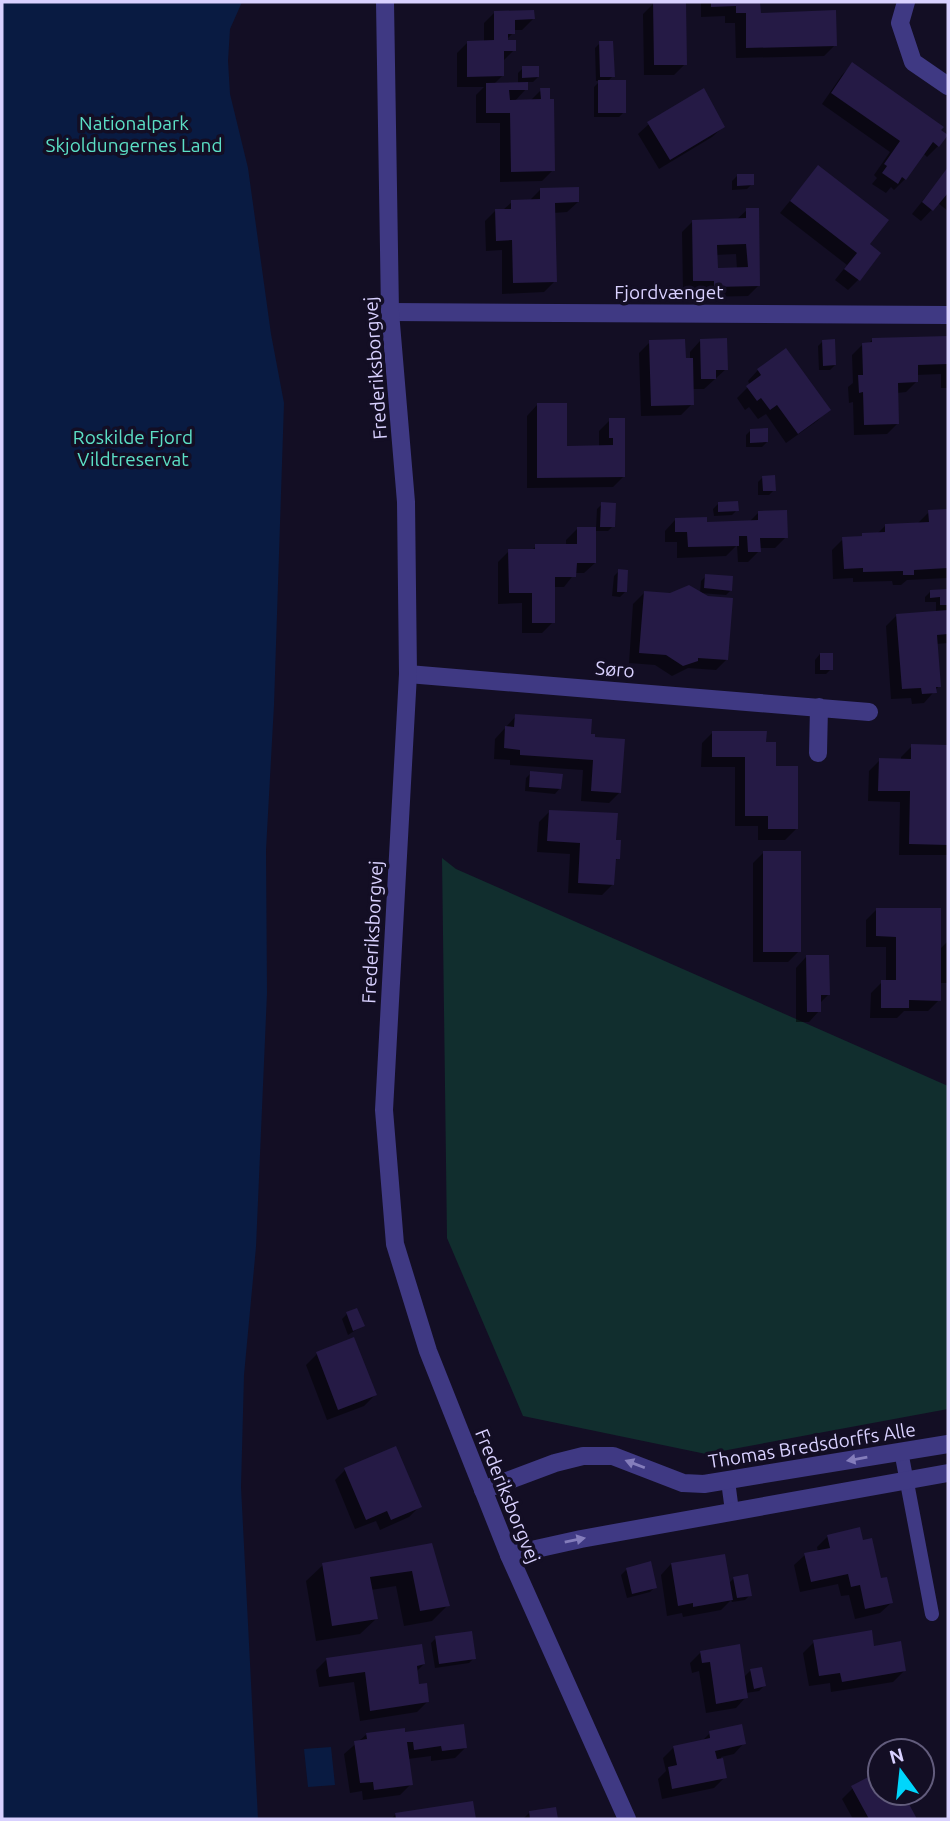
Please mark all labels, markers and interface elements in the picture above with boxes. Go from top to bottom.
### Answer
park label: Nationalpark Skjoldungernes Land [45,112,223,156]
street label: Fjordvænget [614,281,724,303]
street label: Frederiksborgvej [359,296,391,440]
park label: Roskilde Fjord Vildtreservat [73,426,193,470]
street label: Søro [594,656,636,682]
street label: Frederiksborgvej [357,860,387,1004]
street label: Thomas Bredsdorffs Alle [707,1418,917,1472]
street label: Frederiksborgvej [471,1425,545,1567]
one-way arrow [846,1454,868,1465]
one-way arrow [624,1459,645,1470]
one-way arrow [564,1535,586,1546]
north arrow [866,1737,936,1807]
text: N [887,1743,906,1768]

